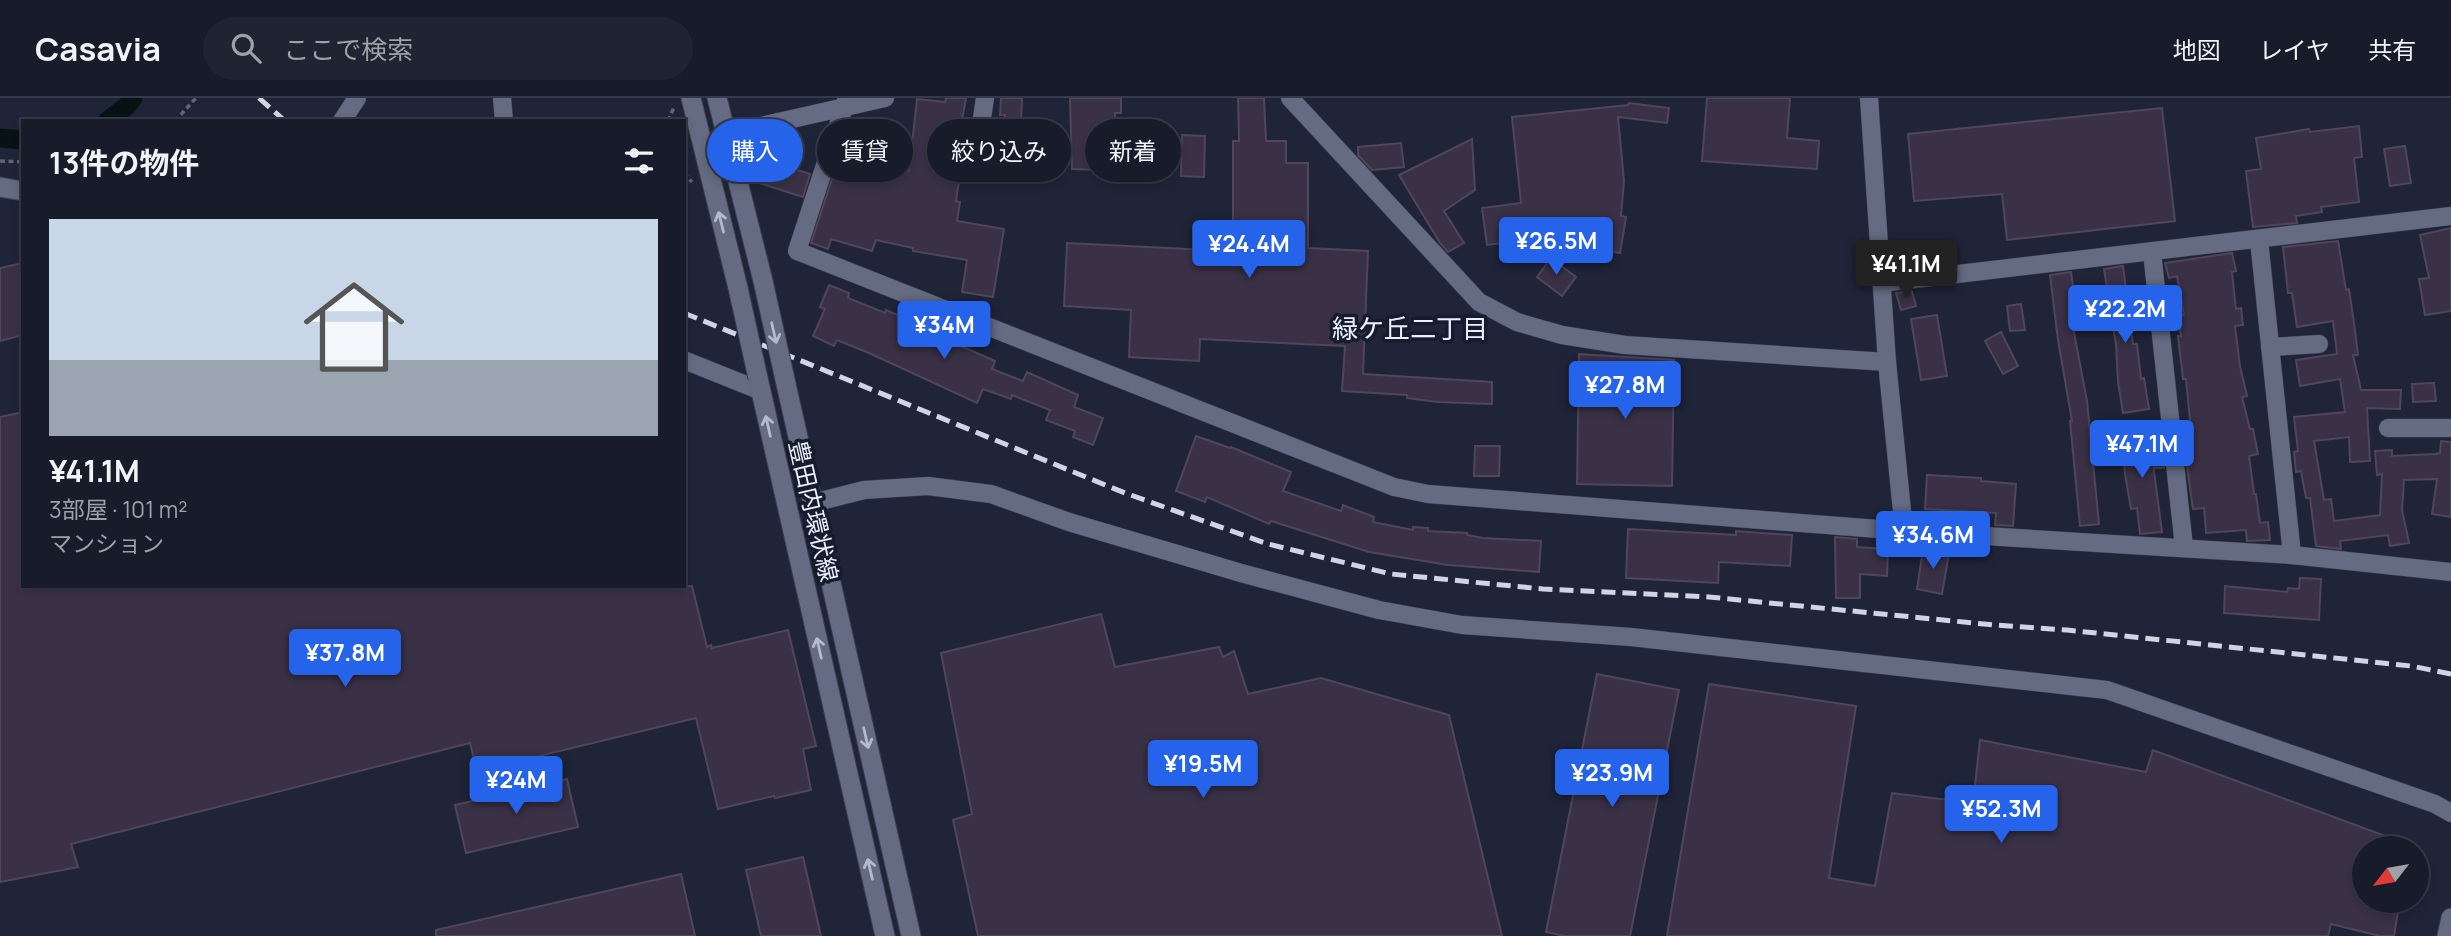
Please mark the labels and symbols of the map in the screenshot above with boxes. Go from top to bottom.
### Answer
one-way arrow [714,211,727,234]
pin: ¥26.5M [1499,218,1613,277]
pin: ¥24.4M [1192,220,1306,280]
pin: ¥41.1M [1849,240,1963,300]
pin: ¥22.2M [2068,286,2182,345]
pin: ¥34M [903,302,985,361]
district label: 緑ケ丘二丁目 [1332,310,1488,346]
one-way arrow [768,321,782,344]
pin: ¥27.8M [1568,362,1682,421]
one-way arrow [761,415,775,438]
pin: ¥47.1M [2085,420,2199,480]
street label: 豊田内環状線 [782,437,847,585]
pin: ¥34.6M [1876,512,1990,571]
pin: ¥37.8M [288,630,402,689]
one-way arrow [812,637,826,660]
one-way arrow [860,726,873,748]
pin: ¥19.5M [1146,740,1260,800]
pin: ¥23.9M [1555,750,1669,809]
pin: ¥24M [475,756,557,816]
pin: ¥52.3M [1944,786,2058,845]
north arrow [2352,836,2429,914]
one-way arrow [863,858,877,881]

